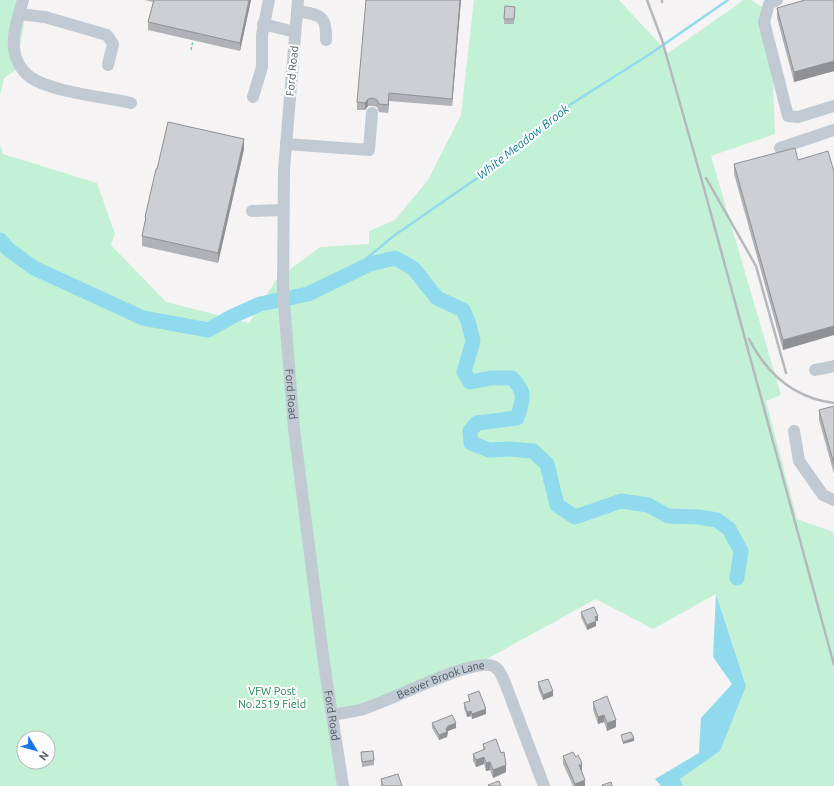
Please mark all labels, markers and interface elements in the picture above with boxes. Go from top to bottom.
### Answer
street label: Ford Road [284,45,300,97]
water label: White Meadow Brook [474,101,572,182]
street label: Ford Road [283,368,299,420]
street label: Beaver Brook Lane [395,659,485,701]
park label: VFW Post No.2519 Field [238,685,306,710]
street label: Ford Road [322,689,342,741]
north arrow [16,730,56,770]
text: N [37,749,51,763]

